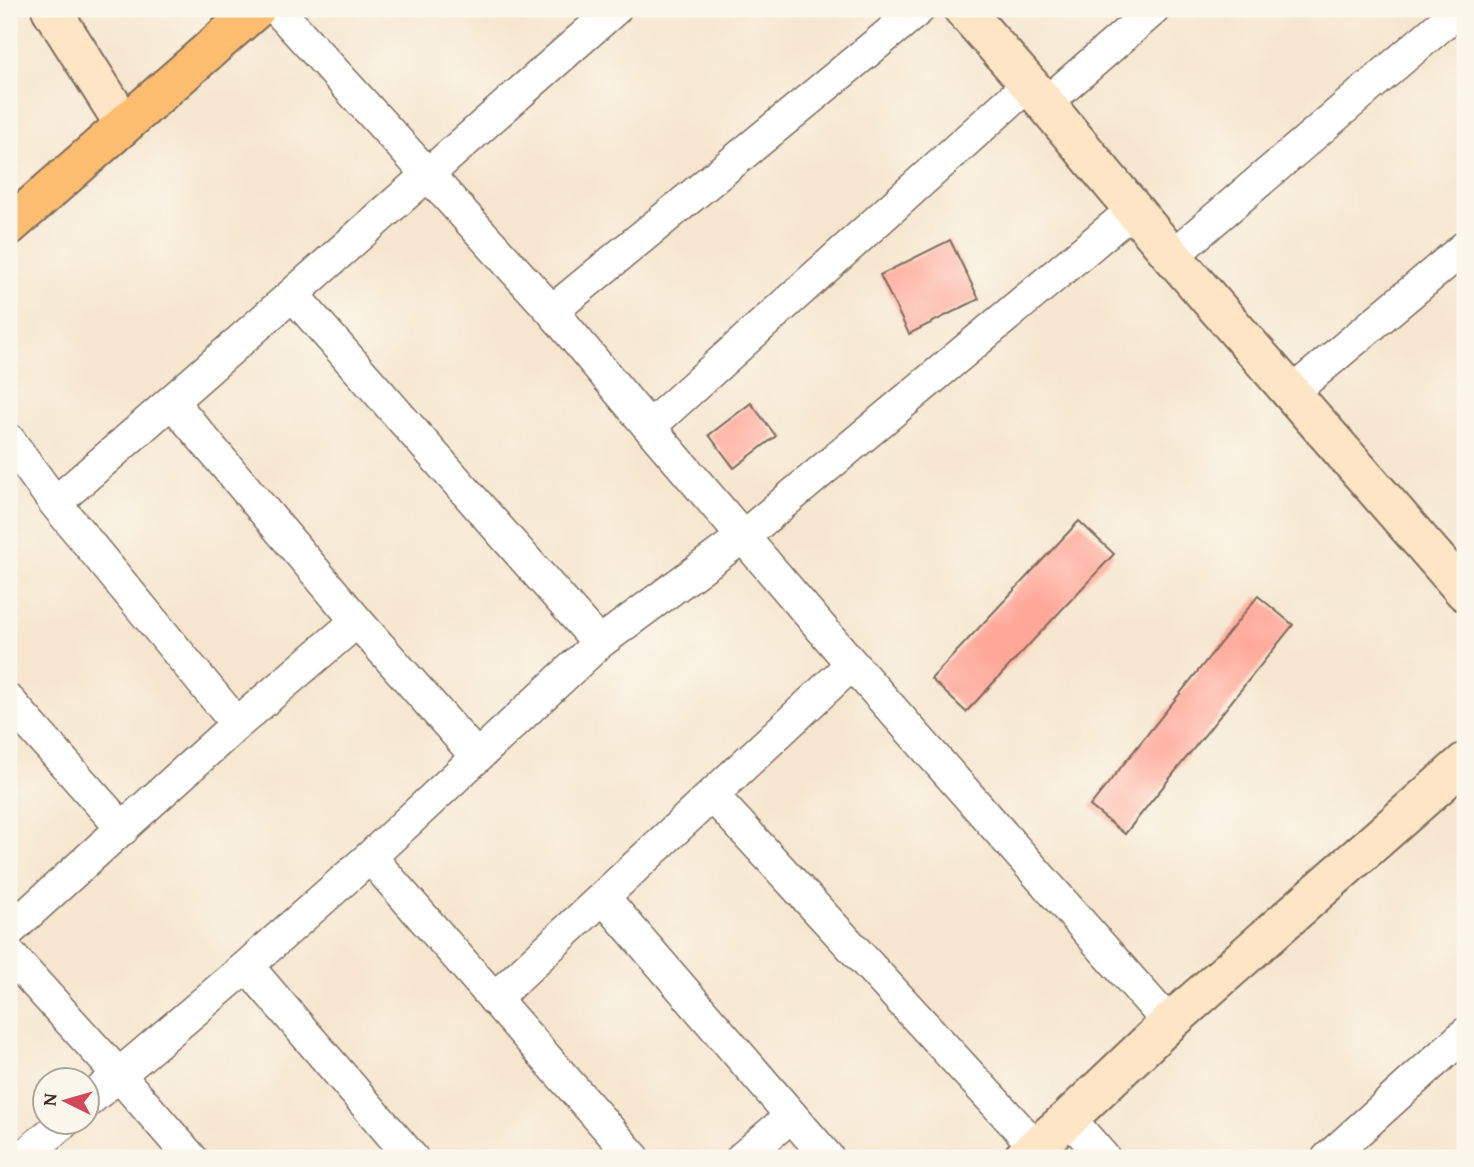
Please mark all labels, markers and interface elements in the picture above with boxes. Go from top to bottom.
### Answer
north arrow [32,1066,102,1136]
text: N [35,1092,64,1107]

